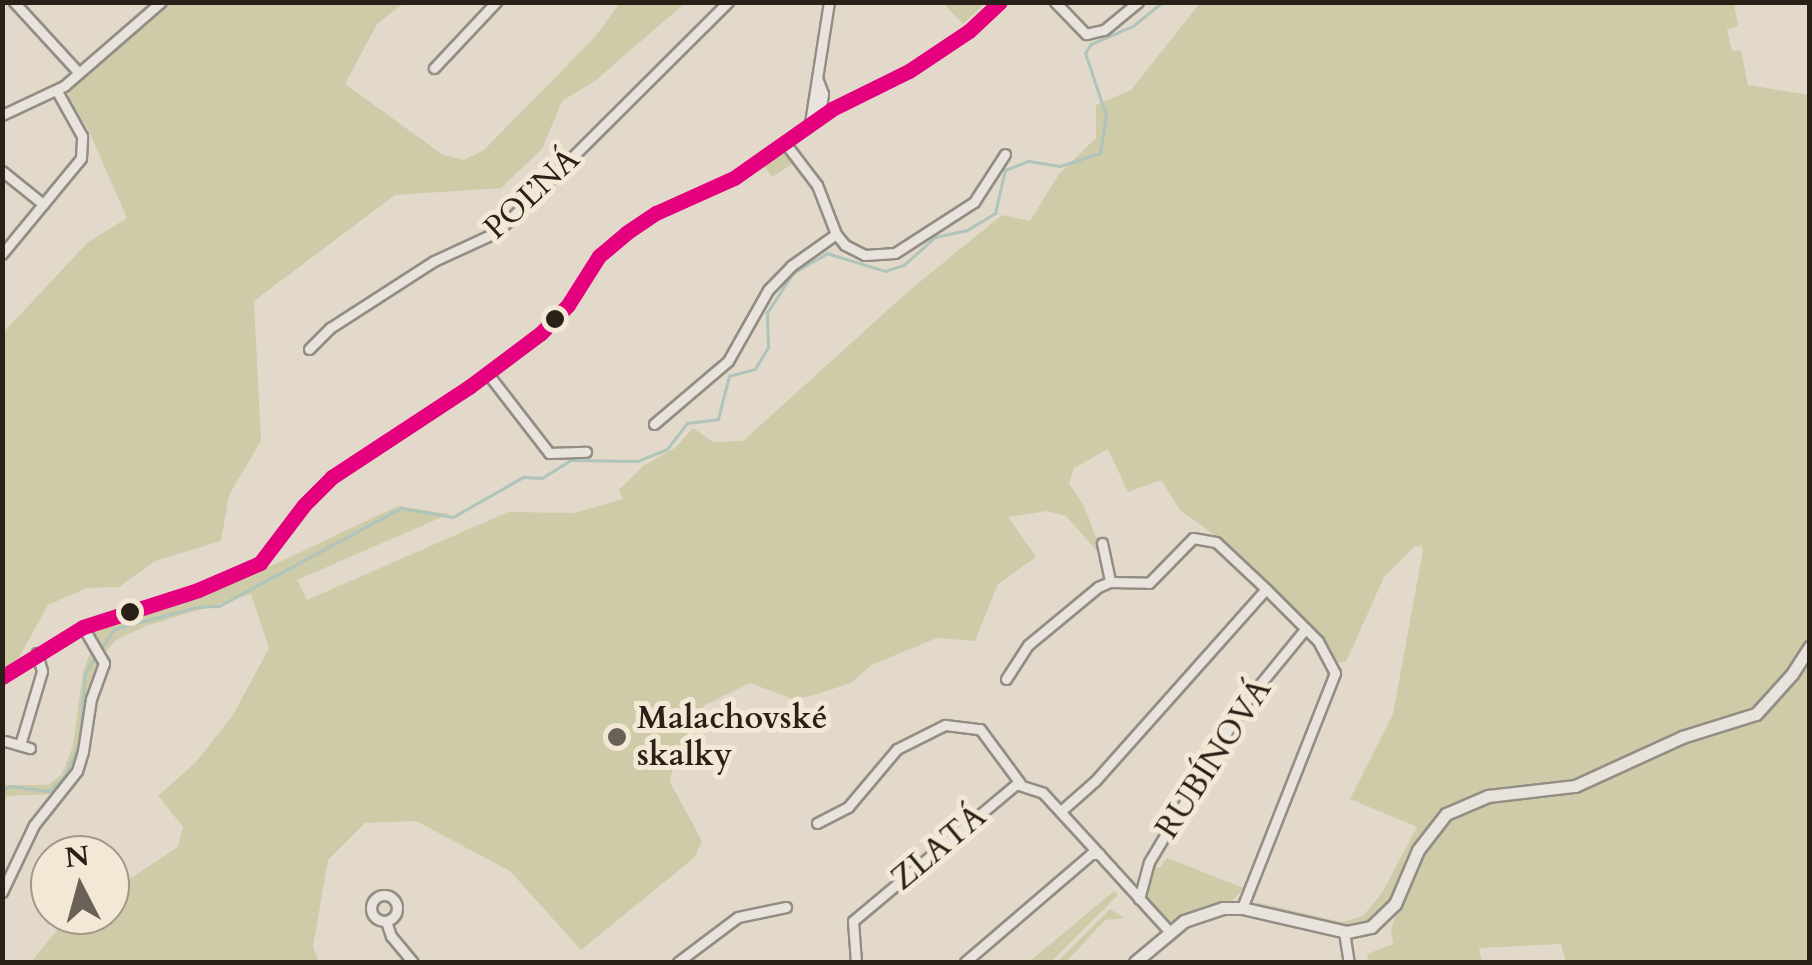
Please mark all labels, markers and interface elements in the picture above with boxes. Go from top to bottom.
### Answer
street label: POĽNÁ [476,140,588,248]
unlabelled marker [545,309,565,329]
unlabelled marker [120,602,140,622]
street label: RUBÍNOVÁ [1148,672,1280,846]
place label: Malachovské skalky [637,700,827,775]
marker: Malachovské skalky [606,726,628,748]
street label: ZLATÁ [884,798,994,898]
north arrow [30,835,130,935]
text: N [63,837,91,877]

